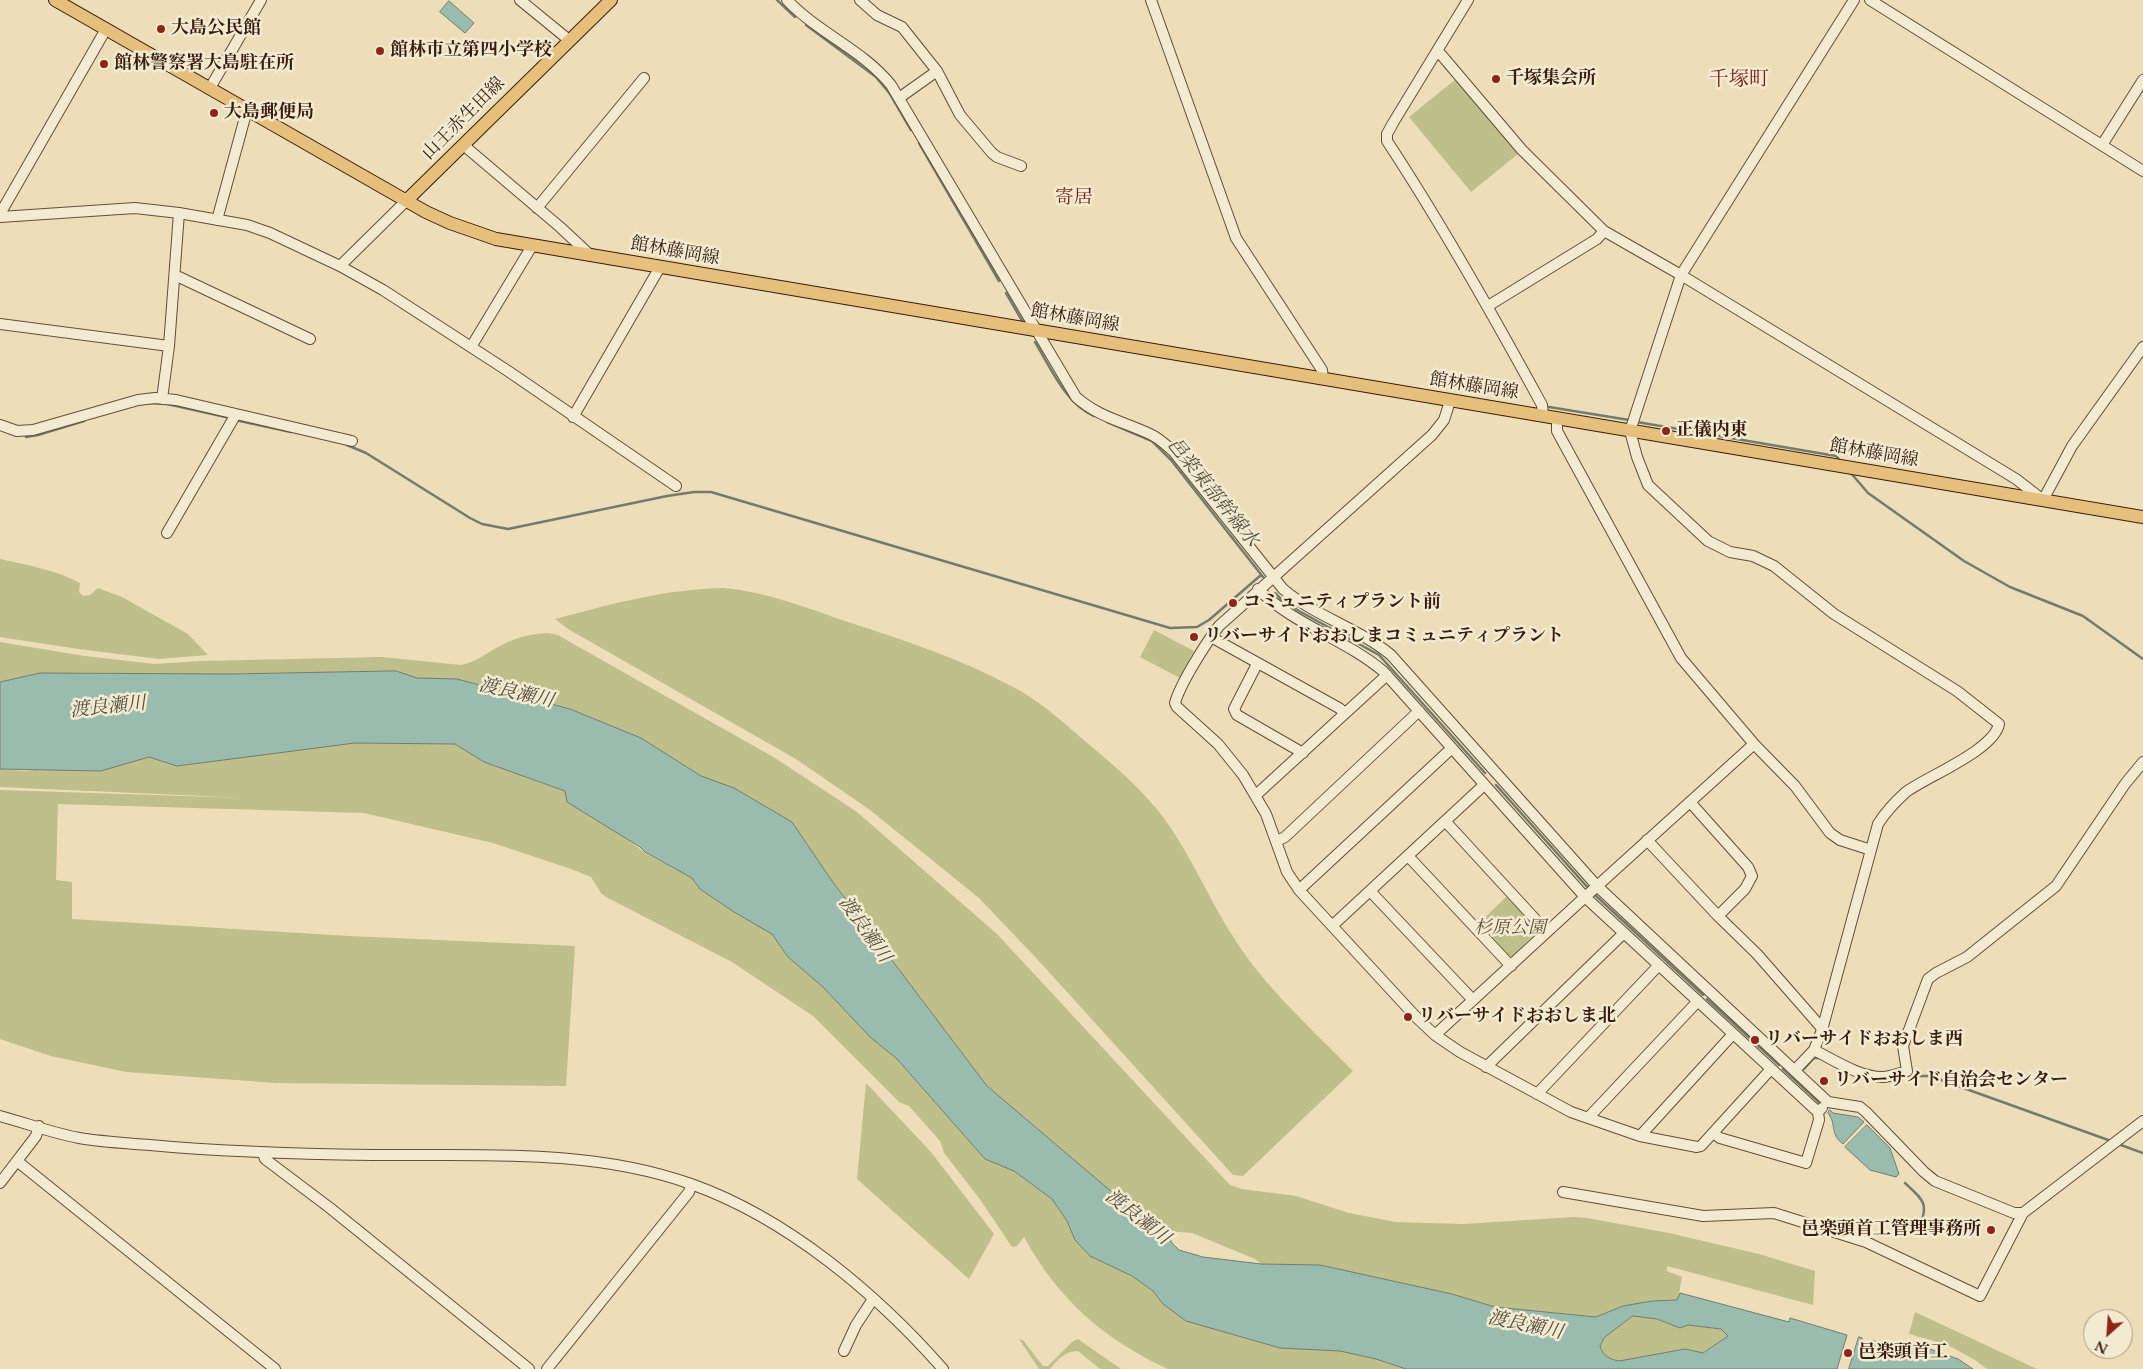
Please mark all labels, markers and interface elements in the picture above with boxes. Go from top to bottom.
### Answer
place label: 大島公民館 [171,18,261,40]
marker: 大島公民館 [155,23,167,35]
place label: 館林市立第四小学校 [390,40,552,62]
marker: 館林市立第四小学校 [374,45,386,57]
place label: 館林警察署大島駐在所 [114,53,294,75]
marker: 館林警察署大島駐在所 [98,58,110,70]
place label: 千塚集会所 [1506,68,1596,90]
district label: 千塚町 [1709,68,1769,92]
street label: 山王赤生田線 [418,73,510,165]
marker: 千塚集会所 [1490,73,1502,85]
place label: 大島郵便局 [224,102,314,124]
marker: 大島郵便局 [208,107,220,119]
district label: 寄居 [1055,188,1093,210]
street label: 館林藤岡線 [629,234,721,270]
street label: 館林藤岡線 [1029,301,1121,337]
street label: 館林藤岡線 [1428,369,1520,405]
place label: 正儀内東 [1676,420,1748,442]
marker: 正儀内東 [1660,425,1672,437]
water label: 邑楽東部幹線水 [1161,434,1263,552]
street label: 館林藤岡線 [1828,436,1920,472]
place label: コミュニティプラント前 [1243,592,1441,614]
marker: コミュニティプラント前 [1227,597,1239,609]
place label: リバーサイドおおしまコミュニティプラント [1204,626,1564,648]
marker: リバーサイドおおしまコミュニティプラント [1188,631,1200,643]
water label: 渡良瀬川 [476,674,556,714]
water label: 渡良瀬川 [69,693,147,723]
water label: 渡良瀬川 [833,892,895,968]
park label: 杉原公園 [1474,918,1546,940]
place label: リバーサイドおおしま北 [1418,1006,1616,1028]
marker: リバーサイドおおしま北 [1402,1011,1414,1023]
place label: リバーサイドおおしま西 [1765,1029,1963,1051]
marker: リバーサイドおおしま西 [1749,1034,1761,1046]
place label: リバーサイド自治会センター [1834,1070,2068,1092]
marker: リバーサイド自治会センター [1818,1075,1830,1087]
water label: 渡良瀬川 [1100,1186,1174,1250]
place label: 邑楽頭首工管理事務所 [1801,1219,1981,1241]
marker: 邑楽頭首工管理事務所 [1985,1224,1997,1236]
water label: 渡良瀬川 [1485,1307,1565,1345]
north arrow [2083,1309,2133,1359]
text: N [2092,1336,2111,1358]
place label: 邑楽頭首工 [1858,1342,1948,1364]
marker: 邑楽頭首工 [1842,1347,1854,1359]

